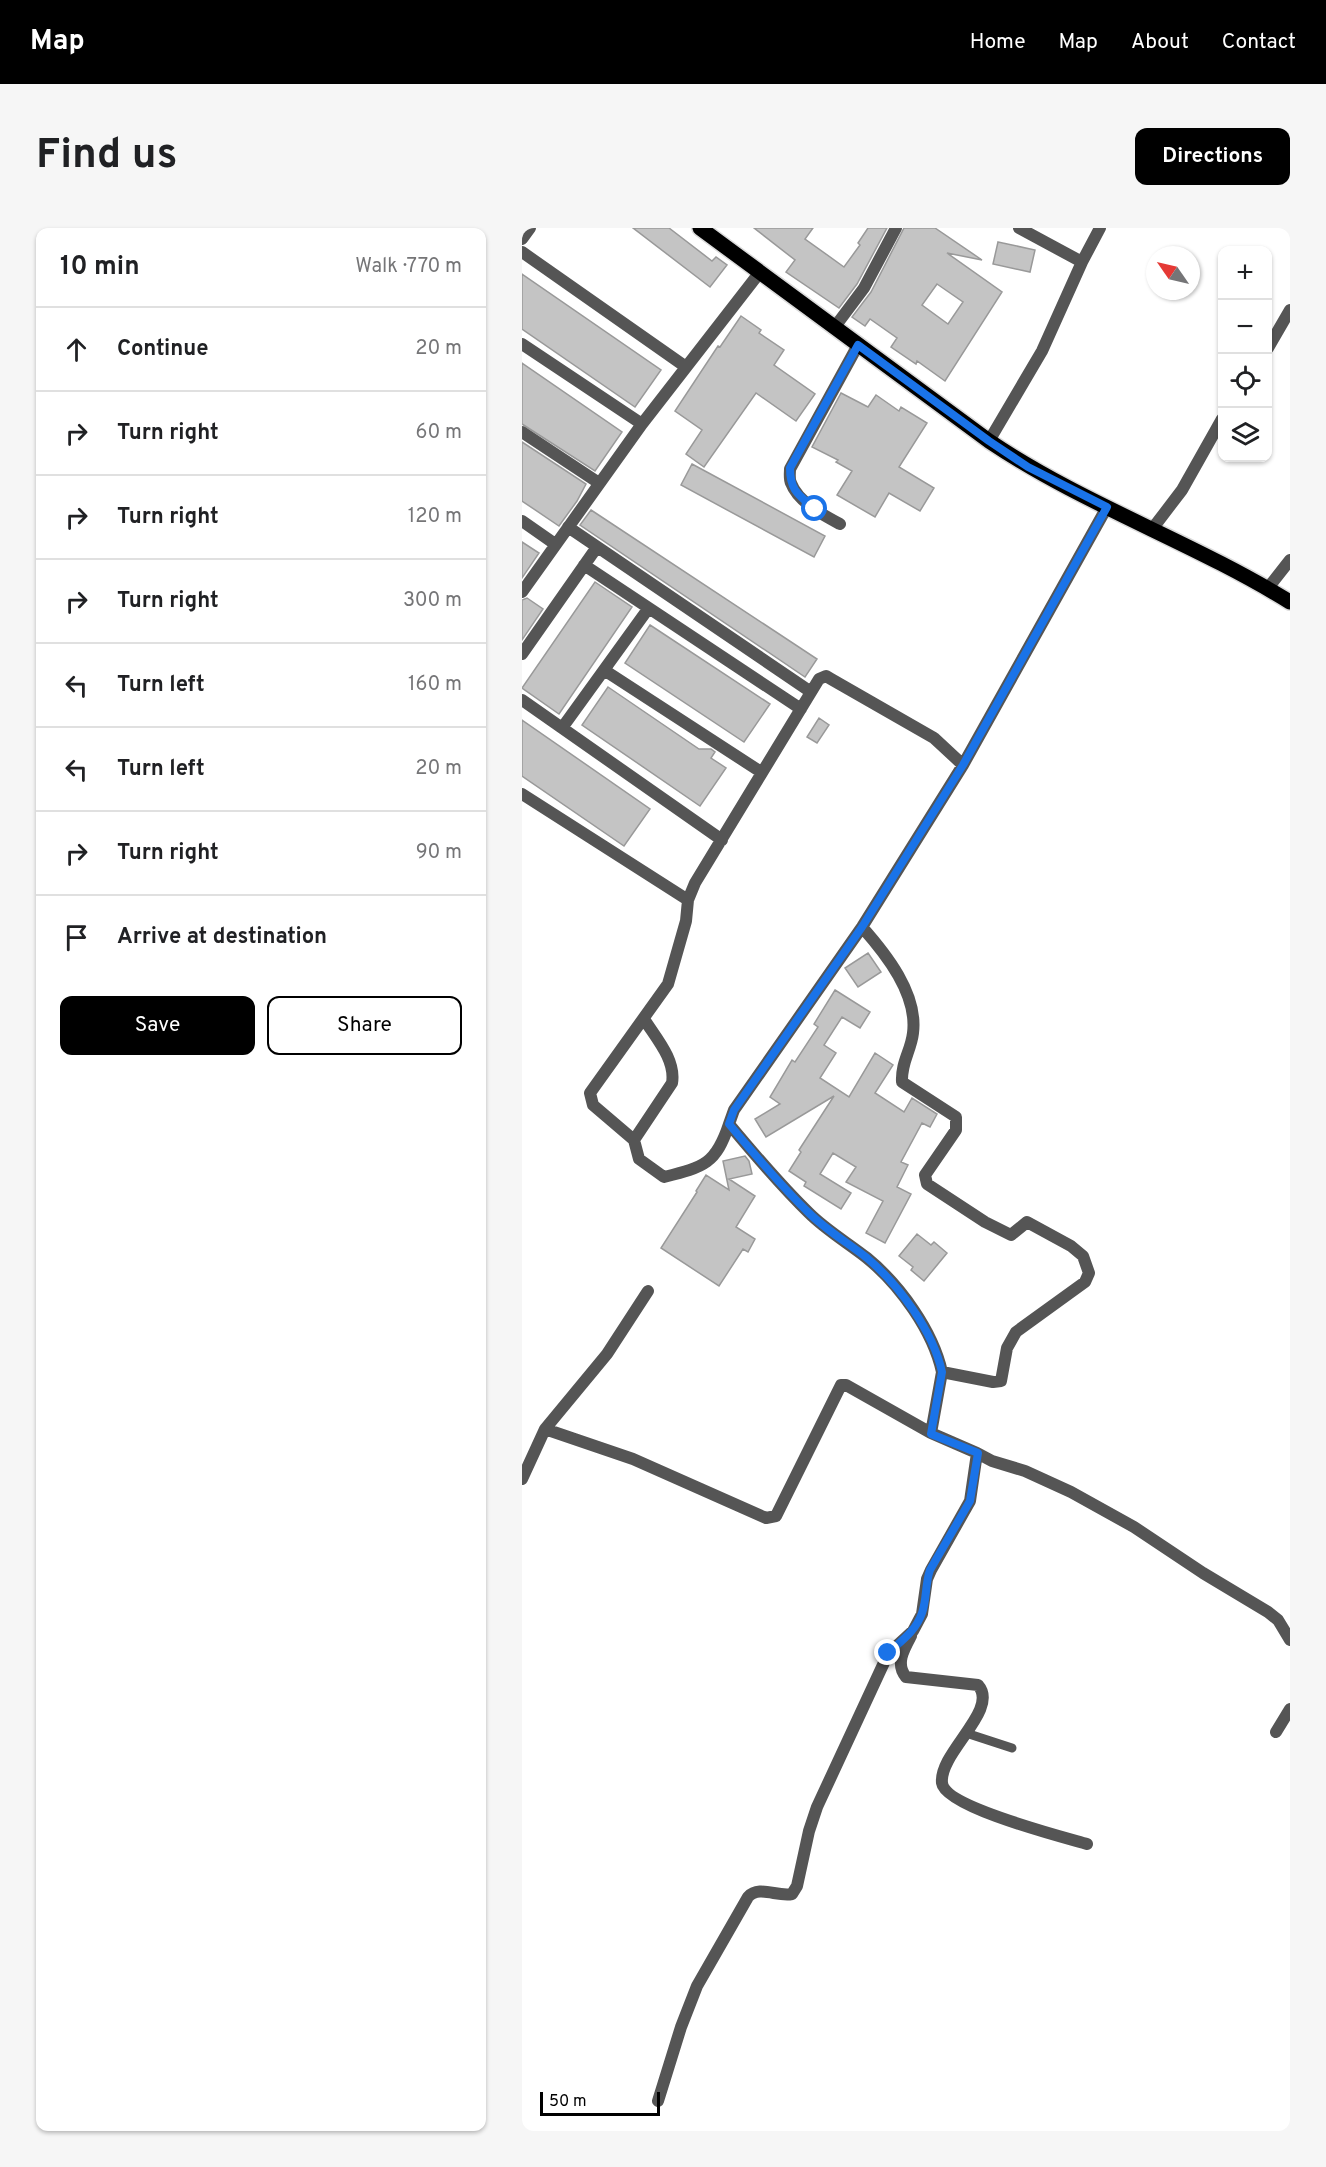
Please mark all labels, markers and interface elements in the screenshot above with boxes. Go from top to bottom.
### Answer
text: Map [30,24,85,60]
text: Home [970,29,1026,56]
text: Map [1059,29,1098,56]
text: About [1131,29,1189,56]
text: Contact [1222,29,1296,56]
button: Directions [1135,128,1290,185]
text: Find us [36,130,177,183]
north arrow [1146,246,1200,300]
map controls [1218,246,1272,462]
button: + [1218,246,1272,300]
text: 10 min [60,251,140,284]
text: Walk · 770 m [355,254,462,280]
button: − [1218,300,1272,354]
icon: ahead [60,333,93,366]
text: Continue [117,336,208,363]
text: 20 m [415,336,462,362]
button: locate [1218,354,1272,408]
button: layers [1218,408,1272,462]
icon: right [60,417,93,450]
text: Turn right [117,420,219,447]
text: 60 m [416,420,462,446]
route start [801,495,827,521]
icon: right [60,501,93,534]
text: Turn right [117,504,219,531]
text: 120 m [408,504,462,530]
icon: right [60,585,93,618]
text: Turn right [117,588,219,615]
text: 300 m [403,588,462,614]
icon: left [60,669,93,702]
text: Turn left [117,672,205,699]
text: 160 m [408,672,462,698]
icon: left [60,753,93,786]
text: Turn left [117,756,205,783]
text: 20 m [415,756,462,782]
icon: right [60,837,93,870]
text: Turn right [117,840,219,867]
text: 90 m [416,840,462,866]
icon: arrive [60,921,93,954]
text: Arrive at destination [117,924,327,951]
button: Save [60,996,255,1055]
button: Share [267,996,462,1055]
route end [874,1639,900,1665]
scale bar [540,2089,660,2116]
text: 50 m [549,2092,587,2112]

